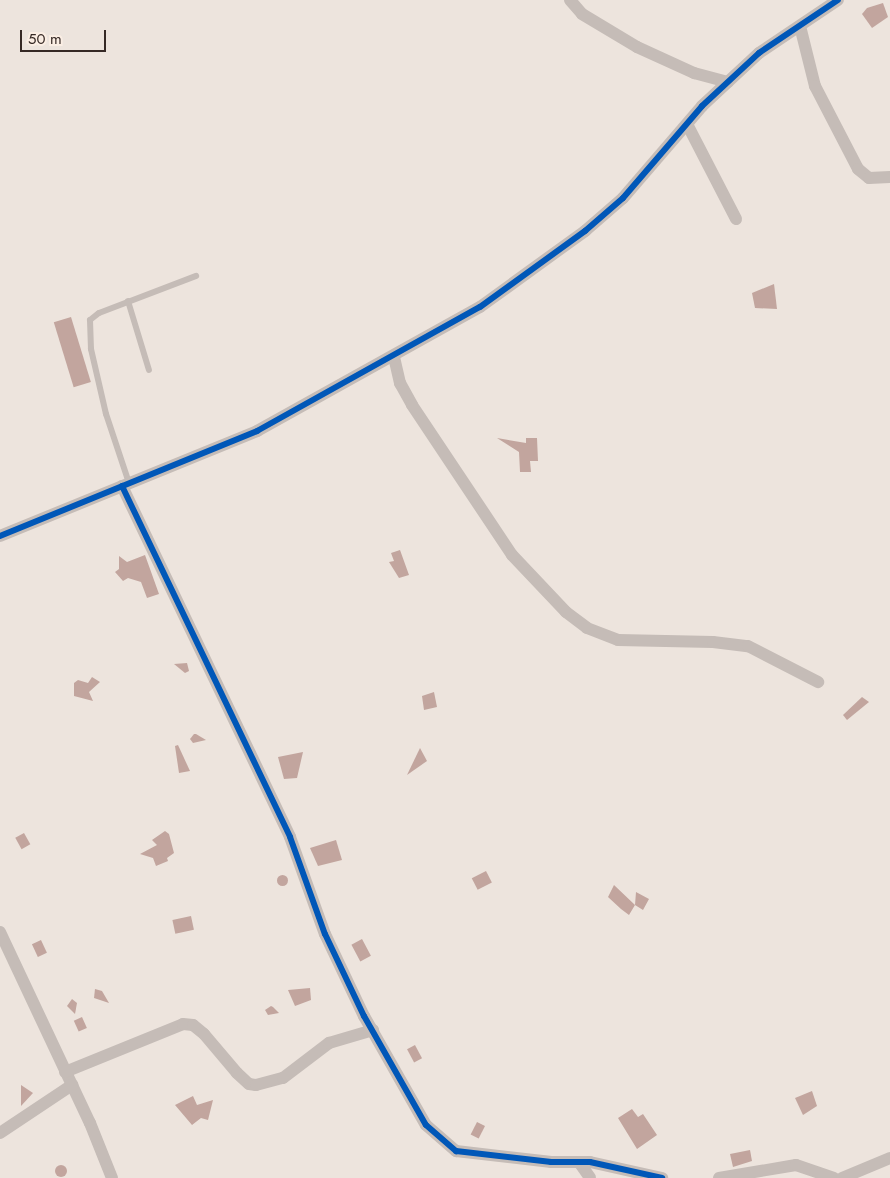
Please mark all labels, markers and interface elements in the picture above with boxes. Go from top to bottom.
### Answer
scale bar [22,20,109,52]
text: 50 m [28,28,62,50]

